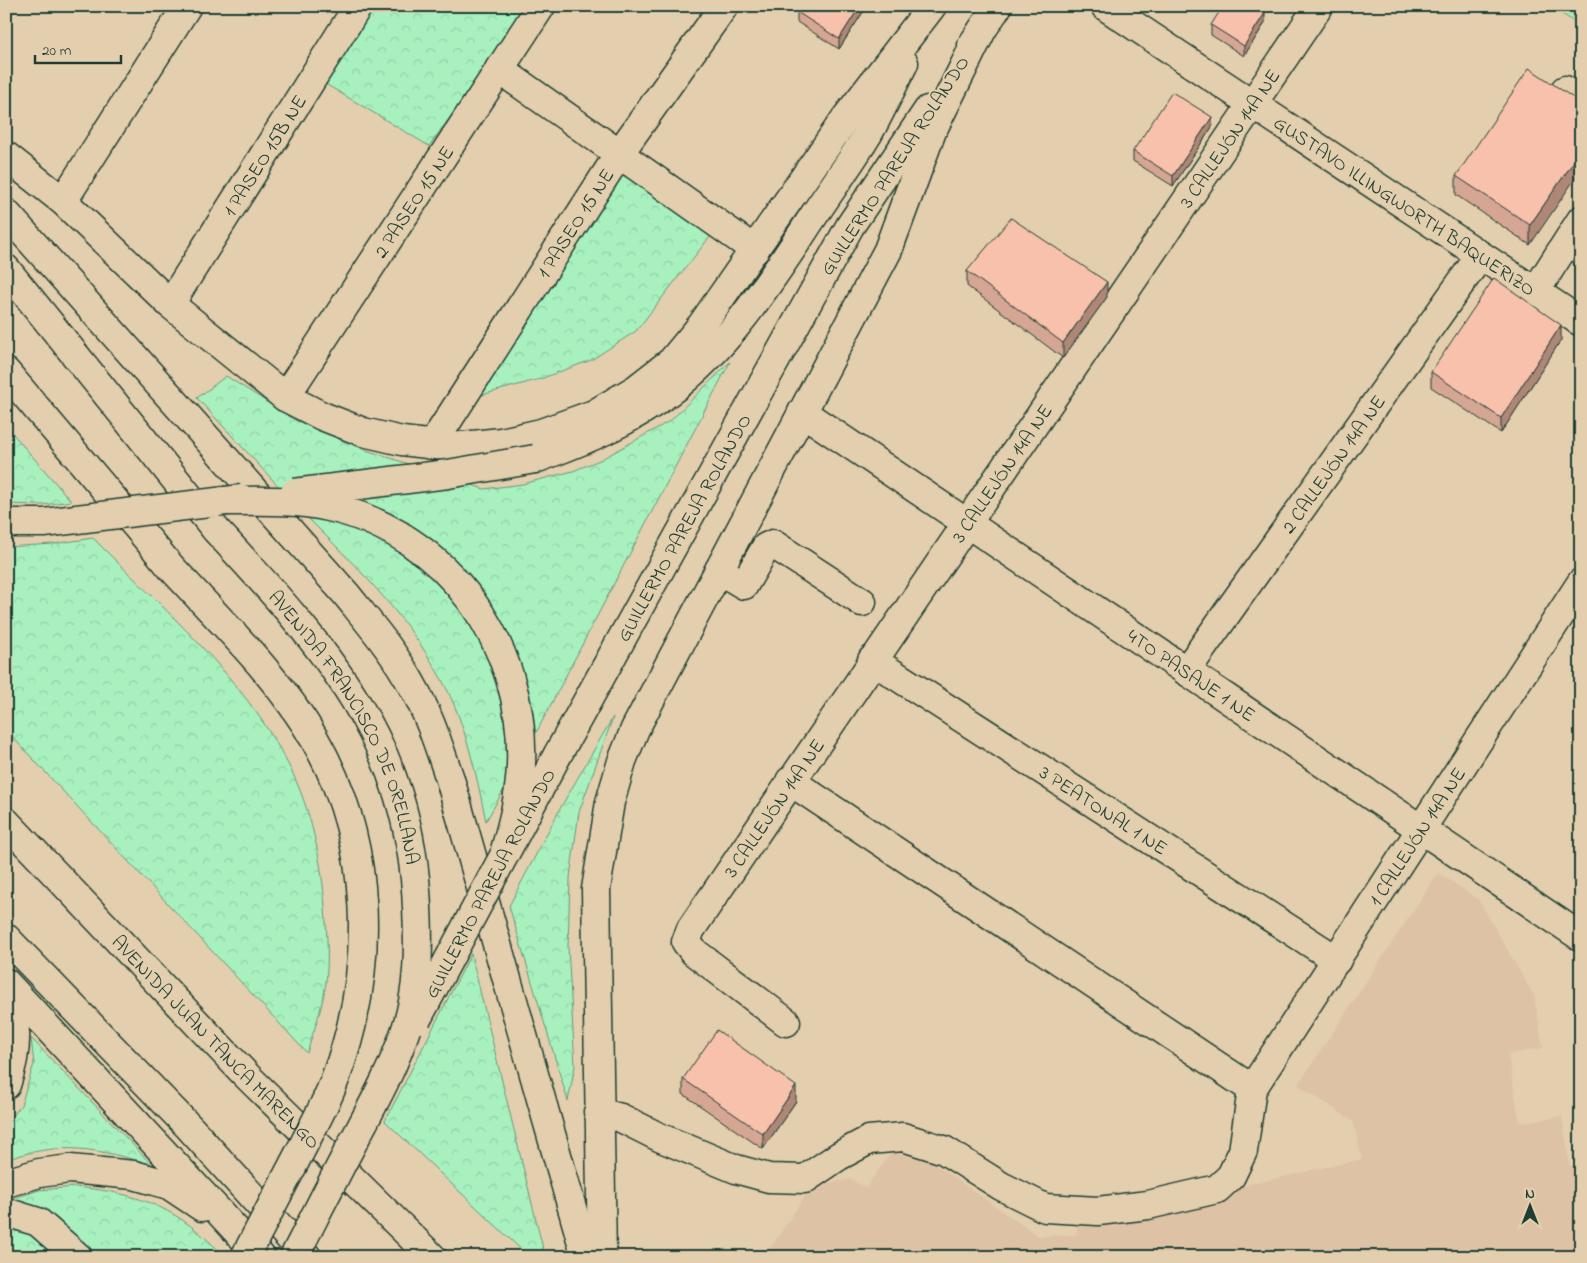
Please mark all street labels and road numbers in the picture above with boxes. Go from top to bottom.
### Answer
street label: GUILLERMO PAREJA ROLANDO [814,51,978,282]
street label: 3 CALLEJÓN 14A NE [1174,64,1289,215]
street label: 1 PASEO 15B NE [217,90,315,223]
street label: GUSTAVO ILLINGWORTH BAQUERIZO [1267,110,1540,305]
street label: 2 PASEO 15 NE [368,141,463,265]
street label: 1 PASEO 15 NE [531,164,623,285]
street label: 2 CALLEJÓN 14A NE [1276,390,1394,541]
street label: 3 CALLEJÓN 14A NE [946,399,1061,550]
street label: GUILLERMO PAREJA ROLANDO [611,409,760,648]
street label: AVENIDA FRANCISCO DE ORELLANA [260,585,425,867]
street label: 4TO PASAJE 1 NE [1120,623,1261,731]
street label: 3 CALLEJÓN 14A NE [718,734,833,884]
street label: 3 PEATONAL 1 NE [1033,759,1173,864]
street label: 1 CALLEJÓN 14A NE [1363,762,1474,913]
street label: GUILLERMO PAREJA ROLANDO [418,764,565,1004]
street label: AVENIDA JUAN TANCA MARENGO [103,929,326,1157]

